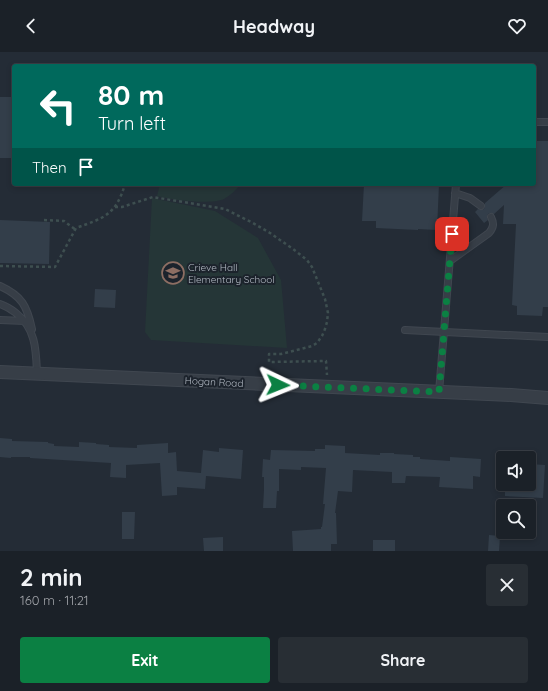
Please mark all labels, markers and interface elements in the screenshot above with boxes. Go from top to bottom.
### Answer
icon: back [20,15,42,37]
text: Headway [233,15,315,38]
icon: heart [506,15,528,37]
text: 80 m [98,77,164,112]
icon: left [32,80,84,132]
text: Turn left [98,112,166,135]
icon: arrive [75,156,97,178]
text: Then [32,158,67,177]
pin [435,217,469,251]
icon: arrive [441,223,463,245]
school or university icon: Crieve Hall Elementary School [160,260,186,286]
place label: Crieve Hall Elementary School [188,261,275,286]
position arrow [257,364,299,406]
street label: Hogan Road [184,374,244,390]
map controls [496,451,536,539]
button: sound [496,451,536,491]
button: search [496,499,536,539]
text: 2 min [20,562,82,592]
button: close [486,564,528,606]
text: 160 m · 11:21 [20,592,89,608]
button: Exit [20,637,270,683]
button: Share [278,637,528,683]

